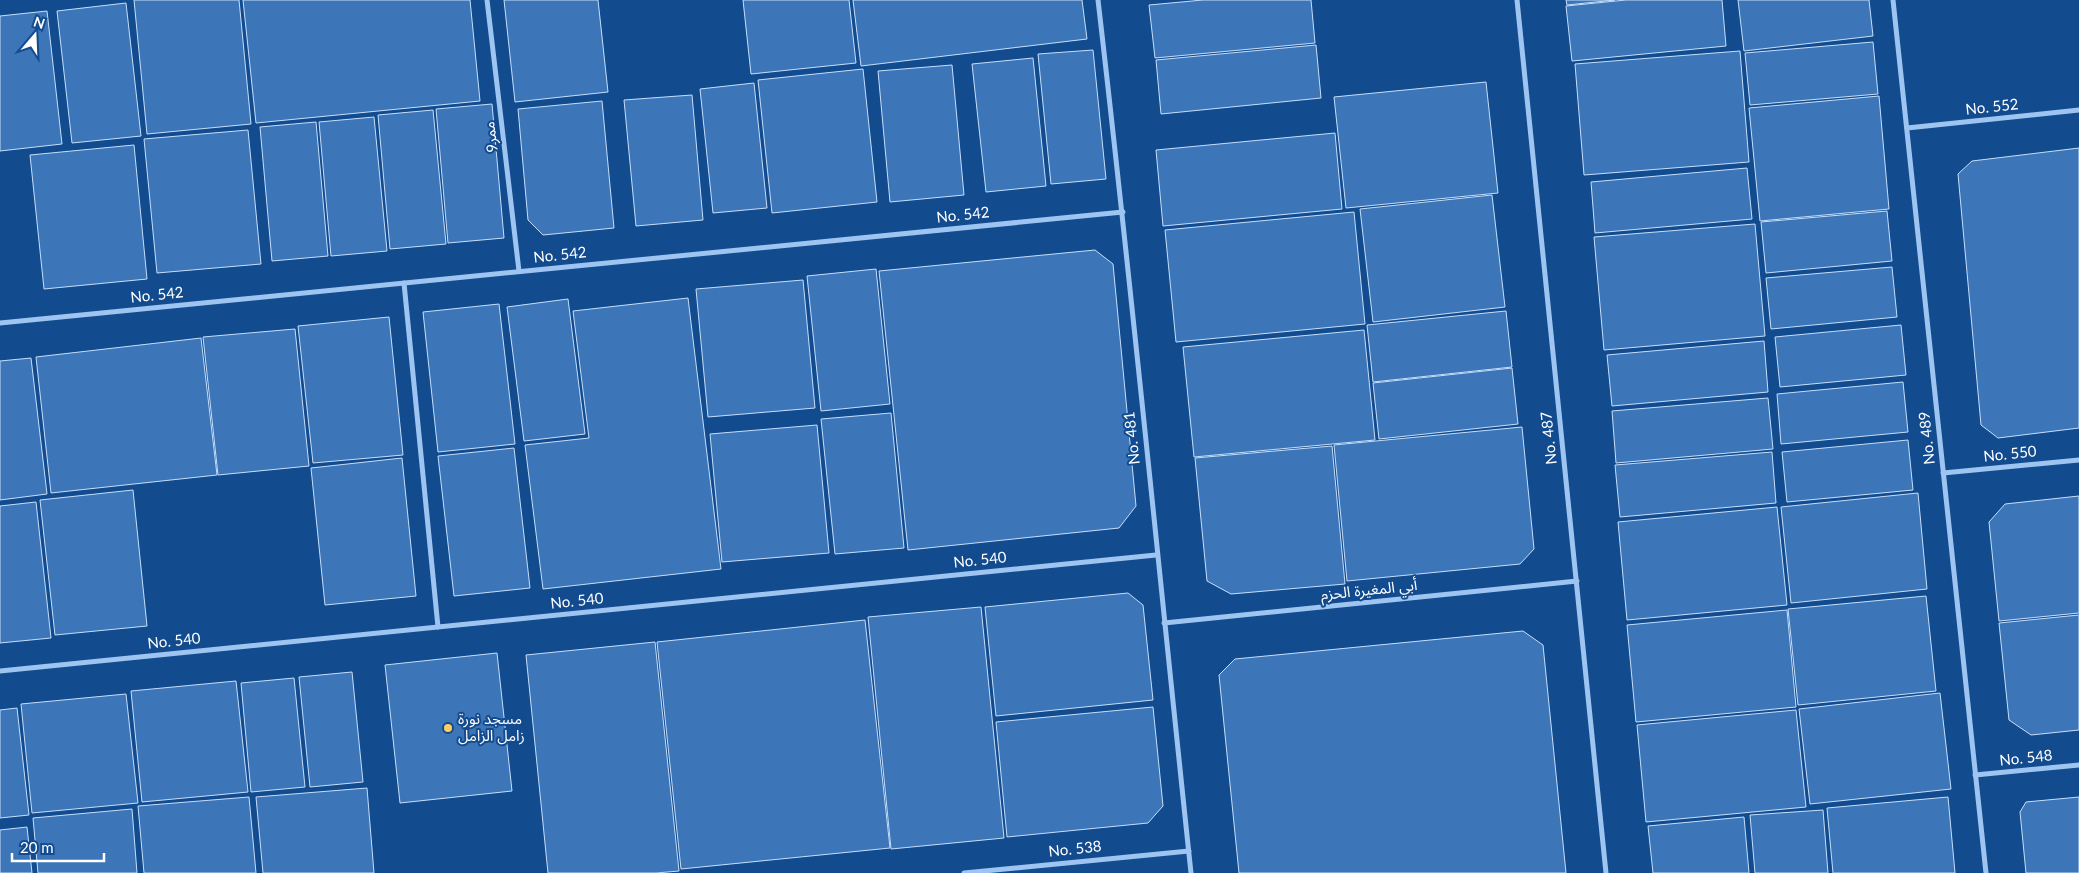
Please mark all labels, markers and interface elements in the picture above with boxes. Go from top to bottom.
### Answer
north arrow [10,10,60,60]
text: N [32,12,47,32]
street label: No. 552 [1964,94,2019,118]
street label: ممر9 [479,120,502,154]
street label: No. 542 [935,202,990,226]
street label: No. 542 [532,242,587,266]
street label: No. 542 [129,282,184,306]
street label: No. 487 [1536,410,1560,466]
street label: No. 481 [1119,411,1143,466]
street label: No. 489 [1914,411,1938,466]
street label: No. 550 [1982,441,2038,465]
street label: No. 540 [952,547,1008,571]
street label: أبي المغيرة الحزم [1320,575,1419,606]
street label: No. 540 [549,588,605,612]
street label: No. 540 [146,628,202,652]
place label: مسجد نورة زامل الزامل [458,709,525,745]
marker: مسجد نورة زامل الزامل [442,722,454,734]
street label: No. 548 [1998,745,2053,769]
scale bar [12,830,105,862]
street label: No. 538 [1047,836,1102,860]
text: 20 m [20,838,54,856]

